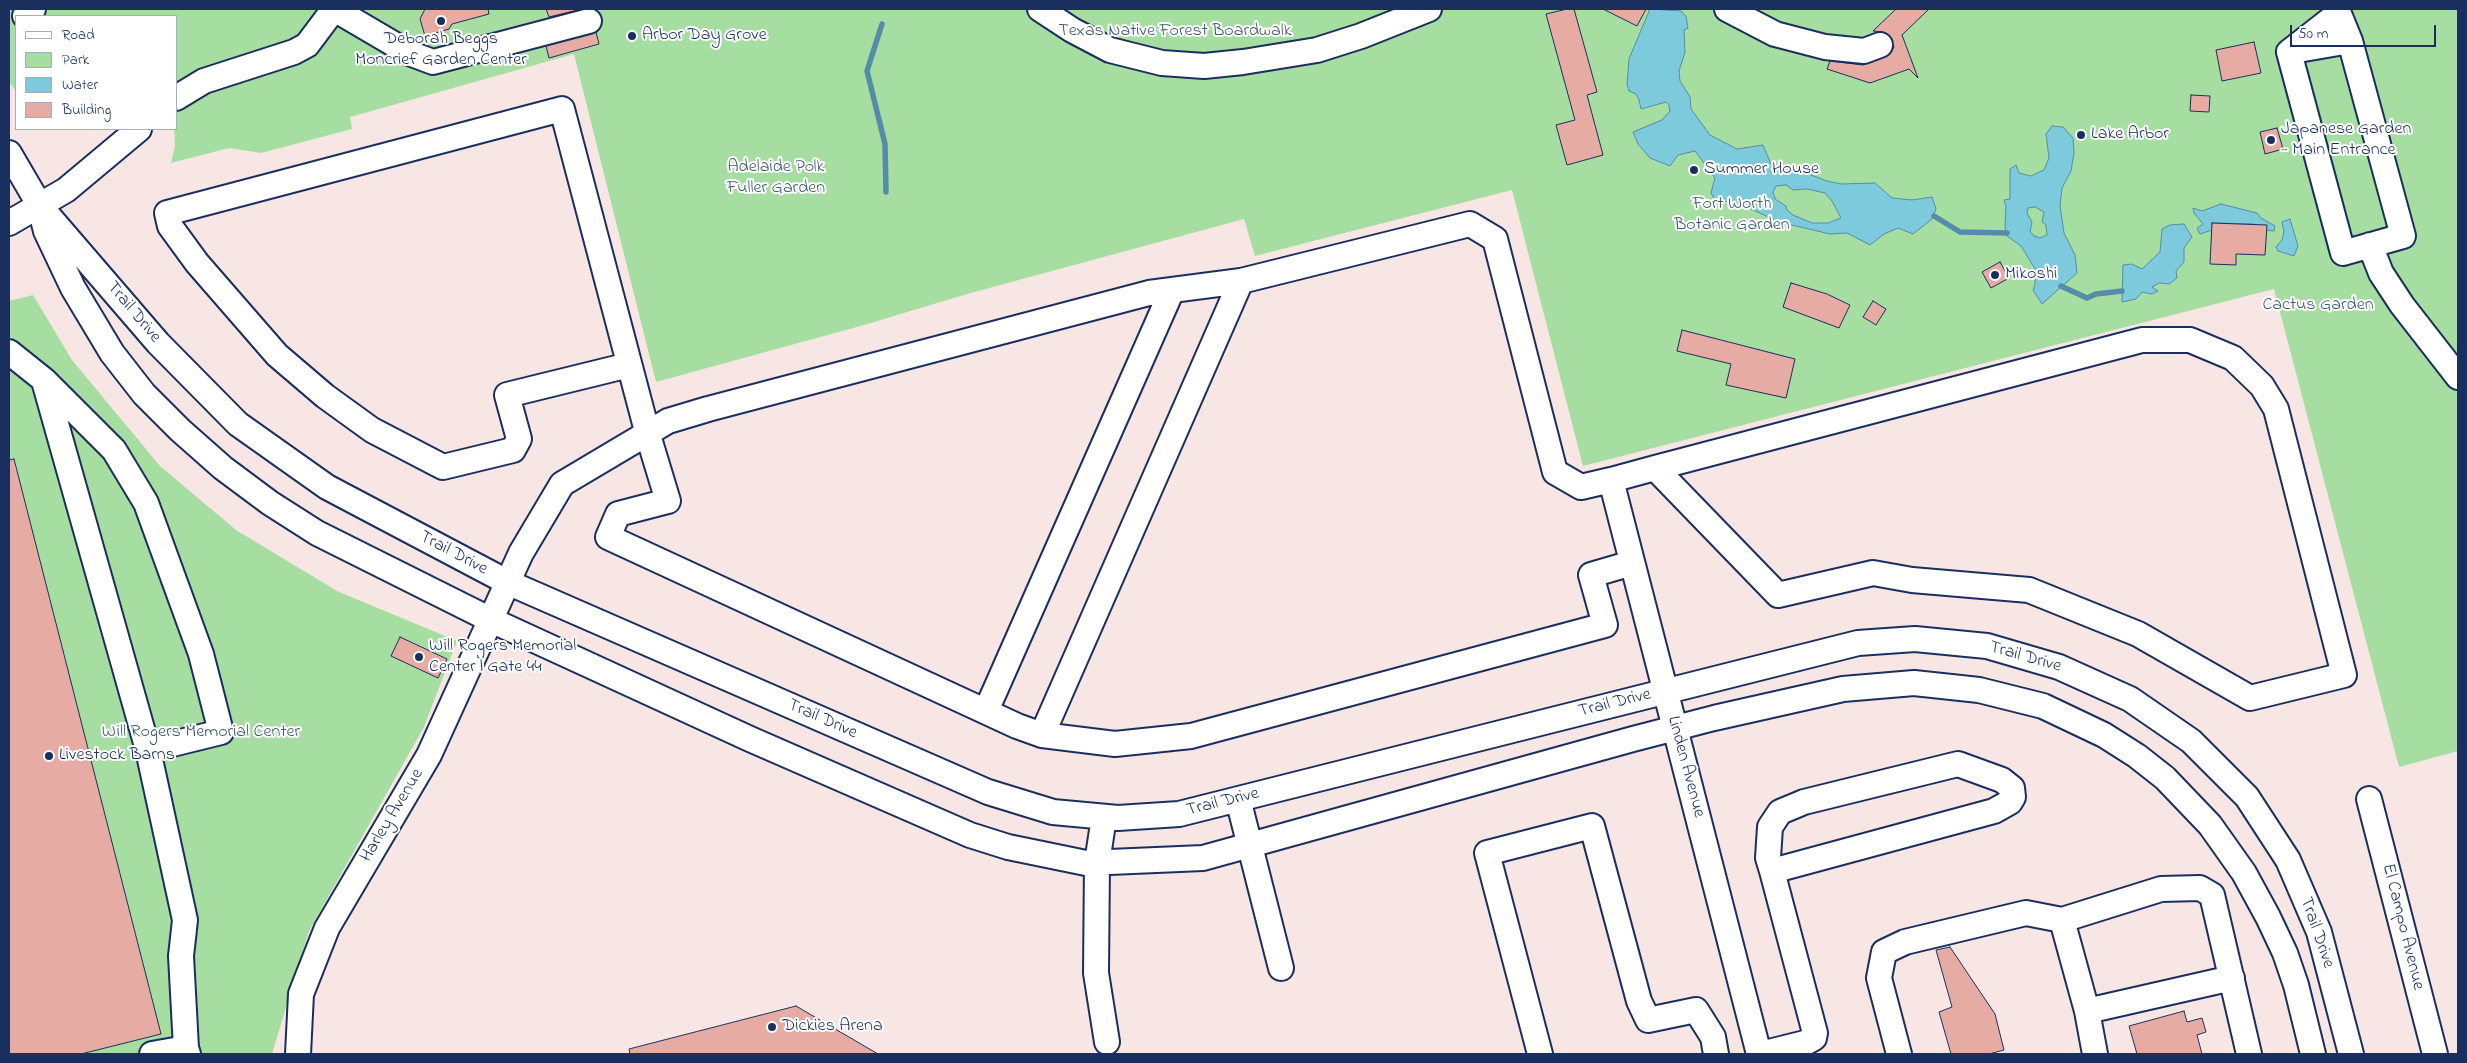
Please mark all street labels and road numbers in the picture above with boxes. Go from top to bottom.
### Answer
street label: Trail Drive [101,278,165,348]
street label: Trail Drive [415,527,491,581]
street label: Trail Drive [1986,637,2064,679]
street label: Trail Drive [1577,685,1653,723]
street label: Trail Drive [784,695,860,745]
street label: Linden Avenue [1661,714,1709,820]
street label: Harley Avenue [357,765,429,867]
street label: Trail Drive [1185,784,1261,822]
street label: El Campo Avenue [2376,862,2428,992]
street label: Trail Drive [2294,895,2338,971]

